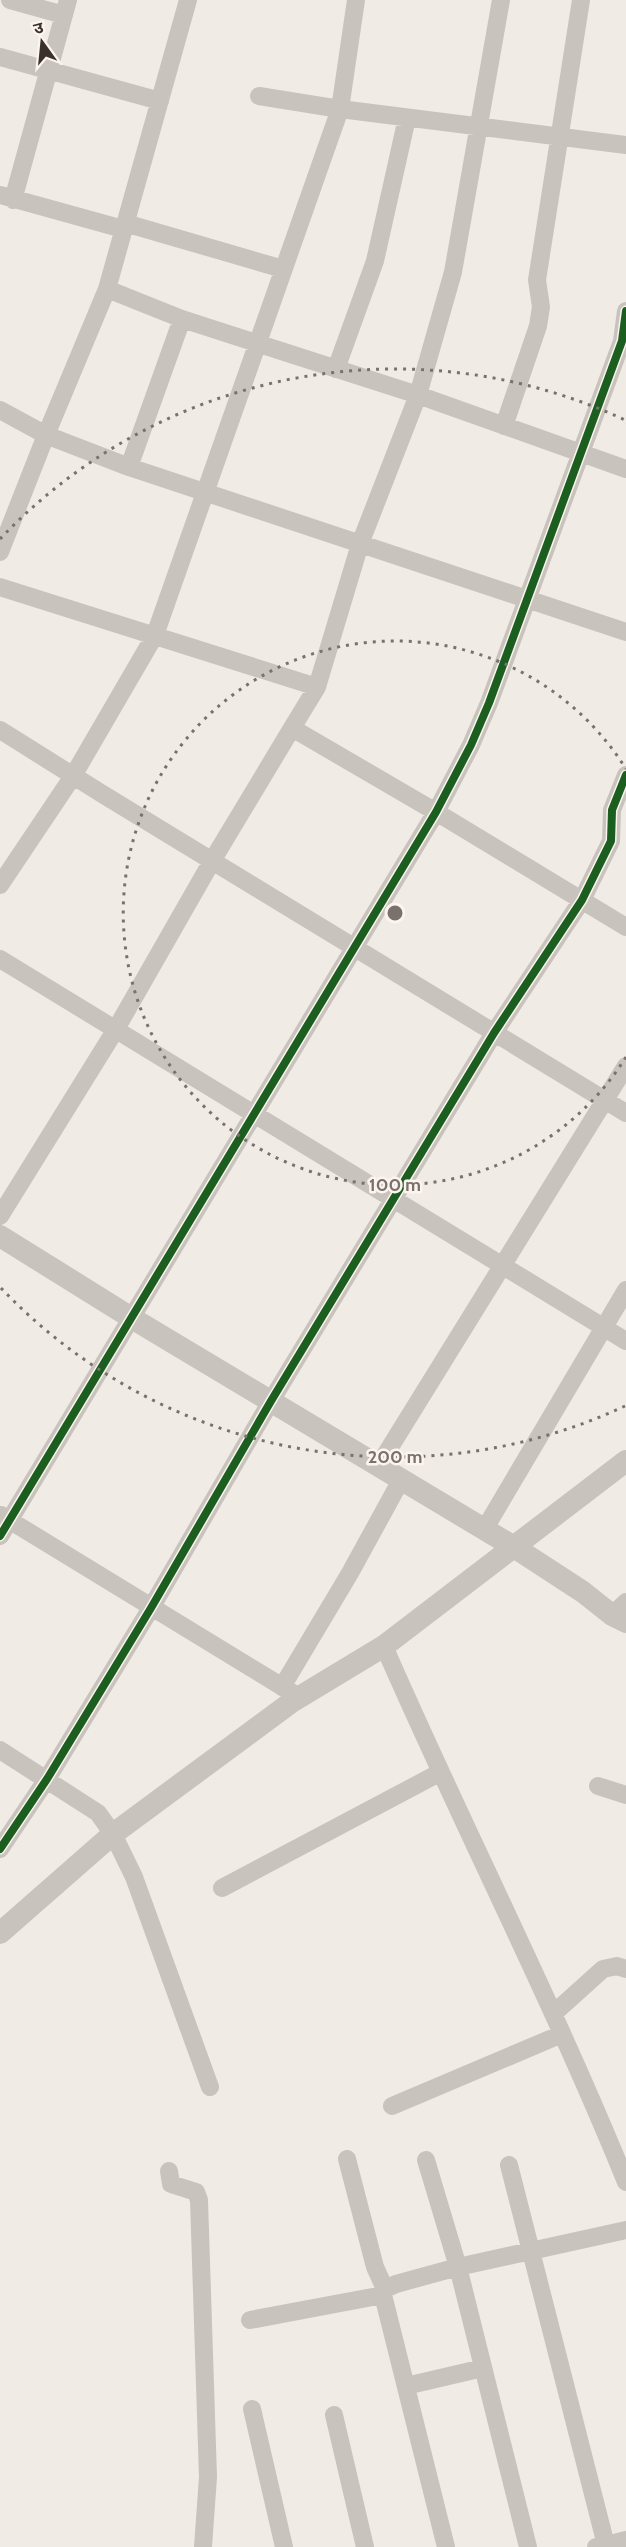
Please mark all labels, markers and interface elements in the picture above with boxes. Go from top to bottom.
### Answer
north arrow [12,12,72,72]
text: उ [31,17,46,38]
centre of rings [385,903,405,923]
text: 100 m [369,1174,421,1196]
text: 200 m [368,1446,422,1468]

